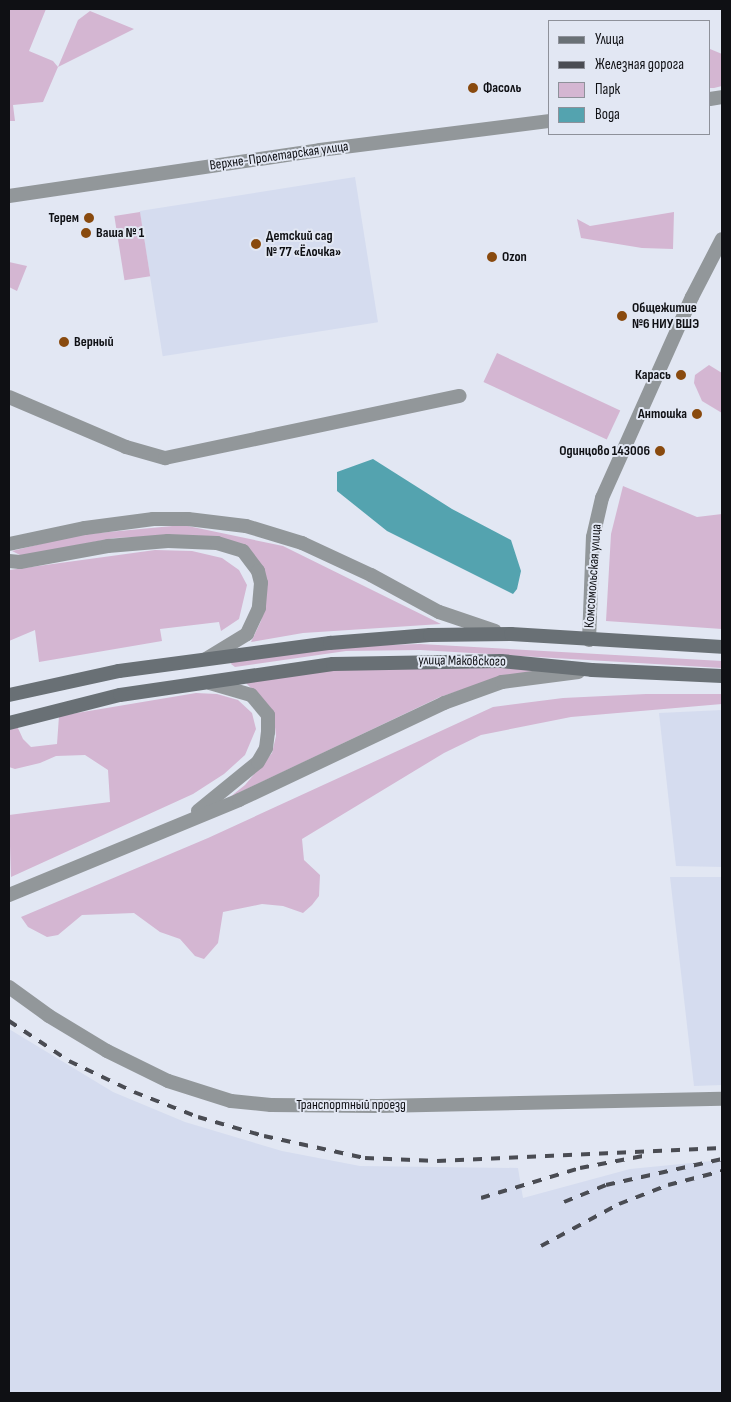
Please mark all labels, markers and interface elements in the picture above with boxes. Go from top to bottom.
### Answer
legend [548,20,711,135]
text: Улица [595,30,624,49]
text: Железная дорога [595,55,684,74]
place label: Фасоль [483,80,521,96]
text: Парк [595,80,620,99]
marker: Фасоль [467,82,479,94]
text: Вода [595,105,620,124]
street label: Верхне-Пролетарская улица [208,138,350,174]
place label: Терем [49,210,79,226]
marker: Терем [83,212,95,224]
place label: Ваша № 1 [96,225,144,241]
marker: Ваша № 1 [80,227,92,239]
place label: Детский сад № 77 «Ёлочка» [266,228,341,260]
marker: Детский сад № 77 «Ёлочка» [250,238,262,250]
place label: Ozon [502,249,527,265]
marker: Ozon [486,251,498,263]
place label: Общежитие №6 НИУ ВШЭ [632,300,699,332]
marker: Общежитие №6 НИУ ВШЭ [616,310,628,322]
place label: Верный [74,334,114,350]
marker: Верный [58,336,70,348]
place label: Карась [635,367,671,383]
marker: Карась [675,369,687,381]
place label: Антошка [638,406,687,422]
marker: Антошка [691,408,703,420]
place label: Одинцово 143006 [559,443,650,459]
marker: Одинцово 143006 [654,445,666,457]
street label: Комсомольская улица [581,523,605,629]
street label: улица Маковского [418,652,506,670]
street label: Транспортный проезд [296,1097,406,1113]

